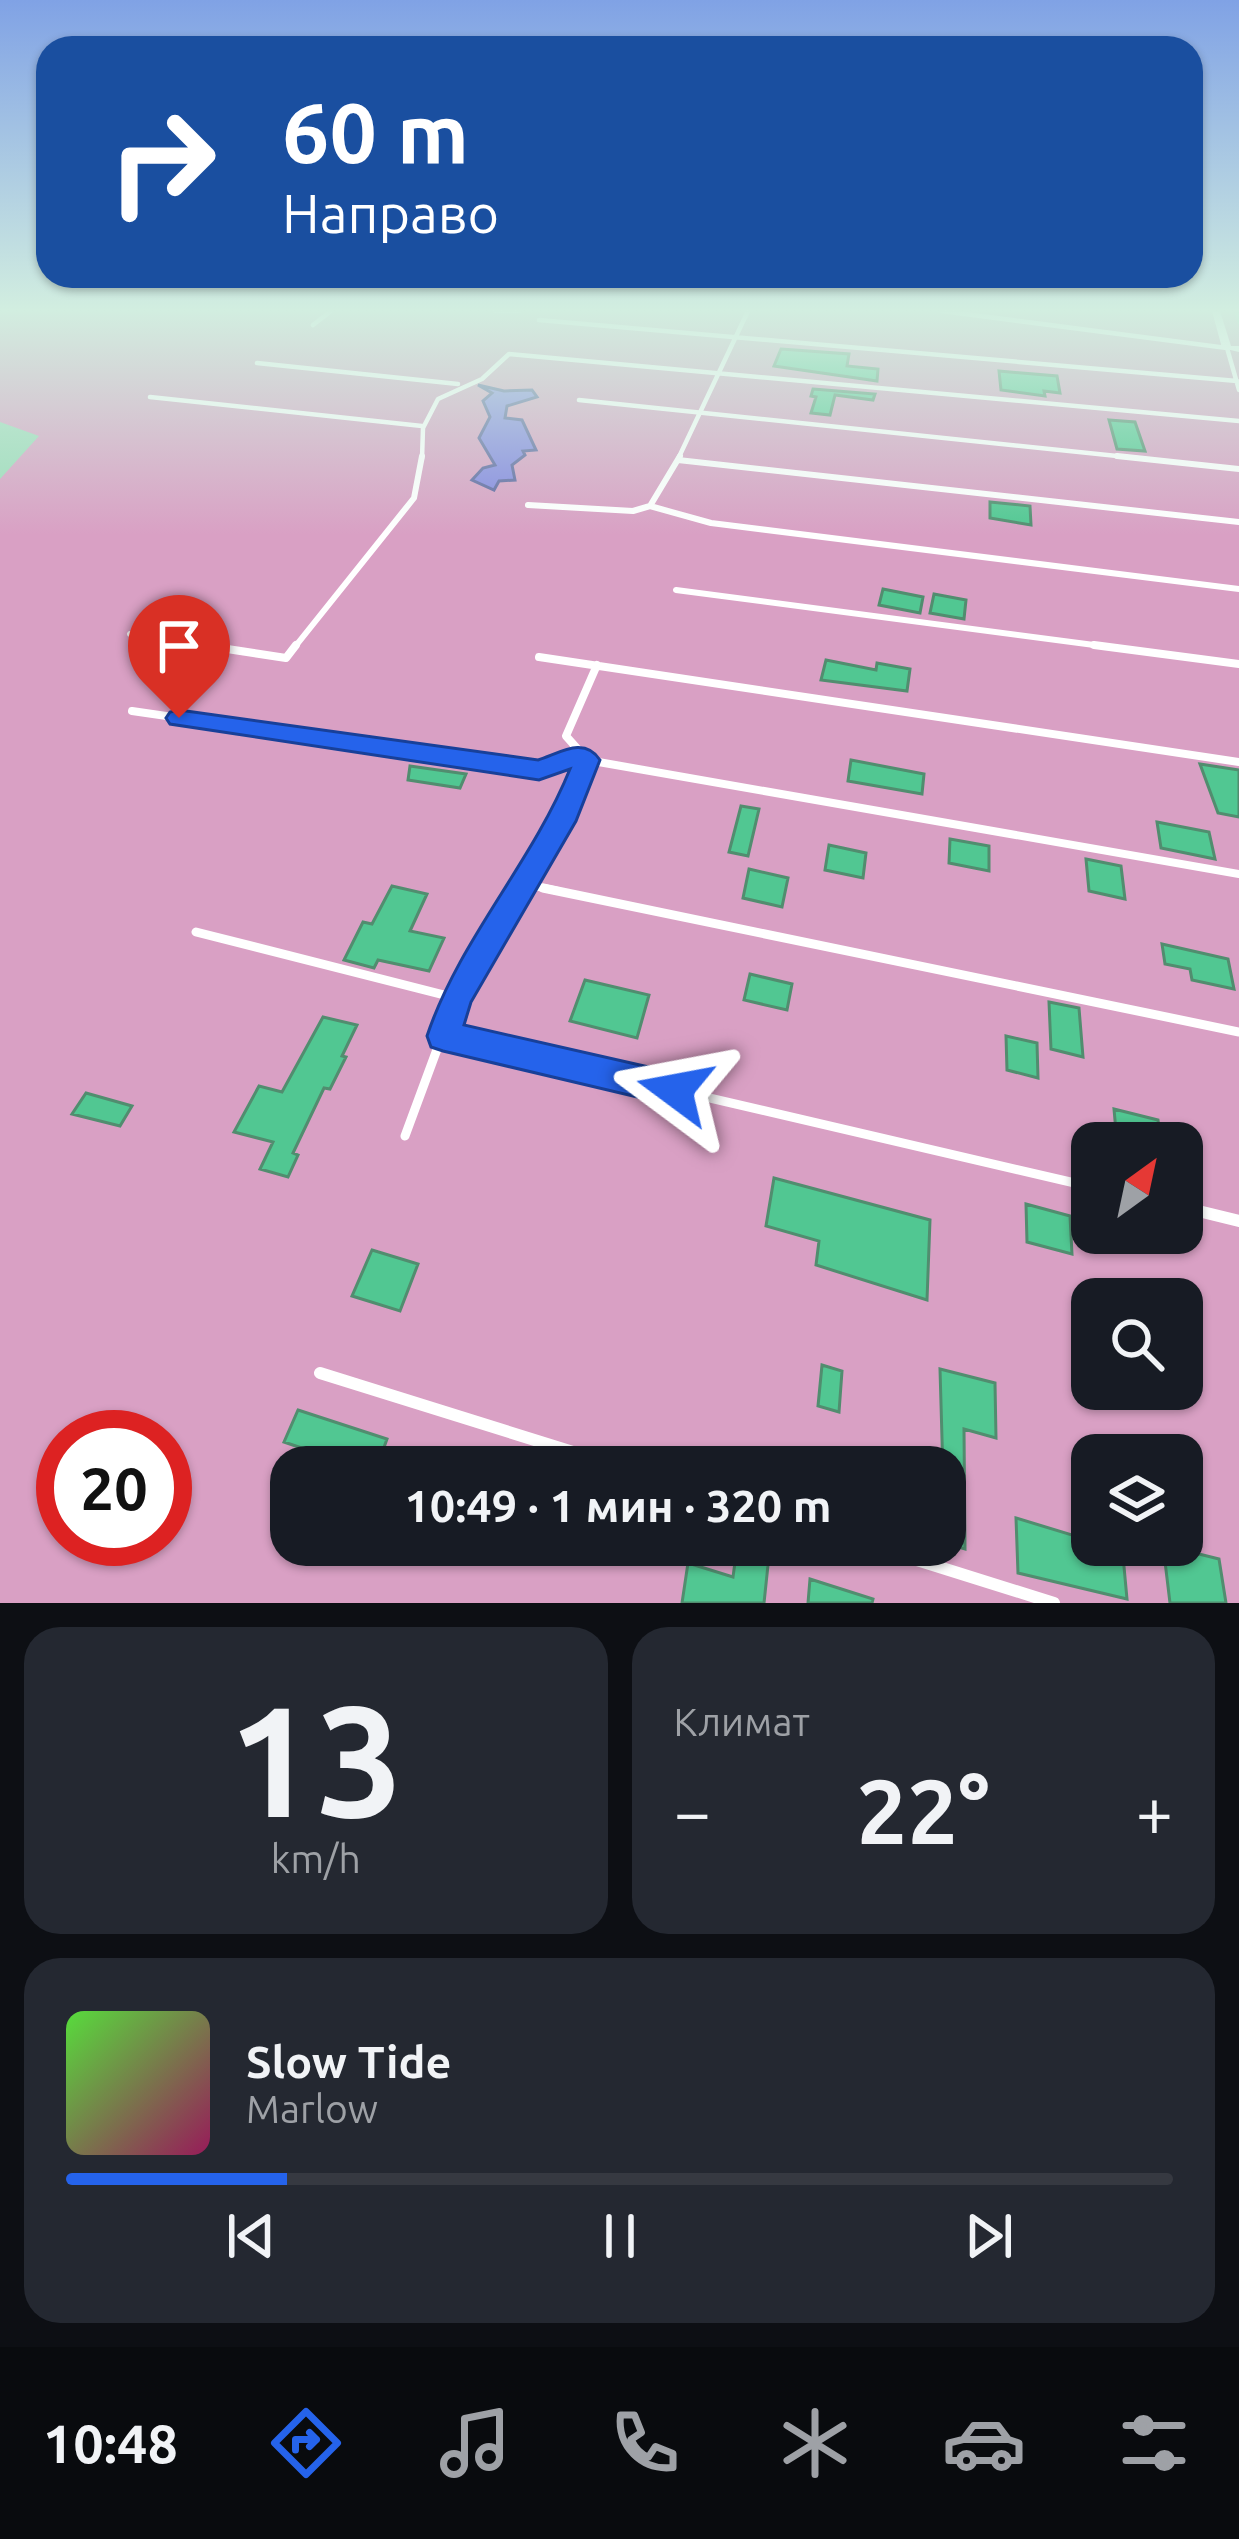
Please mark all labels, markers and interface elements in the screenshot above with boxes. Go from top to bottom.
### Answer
icon: right [84,84,240,240]
text: 60 m [282,85,469,179]
text: Направо [282,183,499,243]
pin [128,595,230,718]
icon: arrive [146,613,212,679]
position arrow [612,1027,738,1153]
north arrow [1071,1122,1203,1254]
map controls [1071,1122,1203,1566]
button: search [1071,1278,1203,1410]
speed limit sign: 20 [36,1410,192,1566]
button: layers [1071,1434,1203,1566]
text: 10:49 · 1 мин · 320 m [404,1480,832,1531]
text: 13 [228,1672,404,1846]
text: Климат [674,1700,810,1743]
text: 22° [857,1760,990,1861]
text: − [674,1774,711,1848]
text: + [1136,1774,1173,1848]
text: km/h [271,1837,361,1880]
text: Slow Tide [246,2036,451,2087]
text: Marlow [246,2087,378,2130]
icon: previous [218,2203,284,2269]
icon: pause [587,2203,653,2269]
icon: next [956,2203,1022,2269]
icon: directions [264,2401,348,2485]
icon: music [433,2401,517,2485]
icon: phone [603,2401,687,2485]
icon: climate [773,2401,857,2485]
icon: car [942,2401,1026,2485]
icon: filters [1112,2401,1196,2485]
text: 10:48 [43,2413,178,2473]

